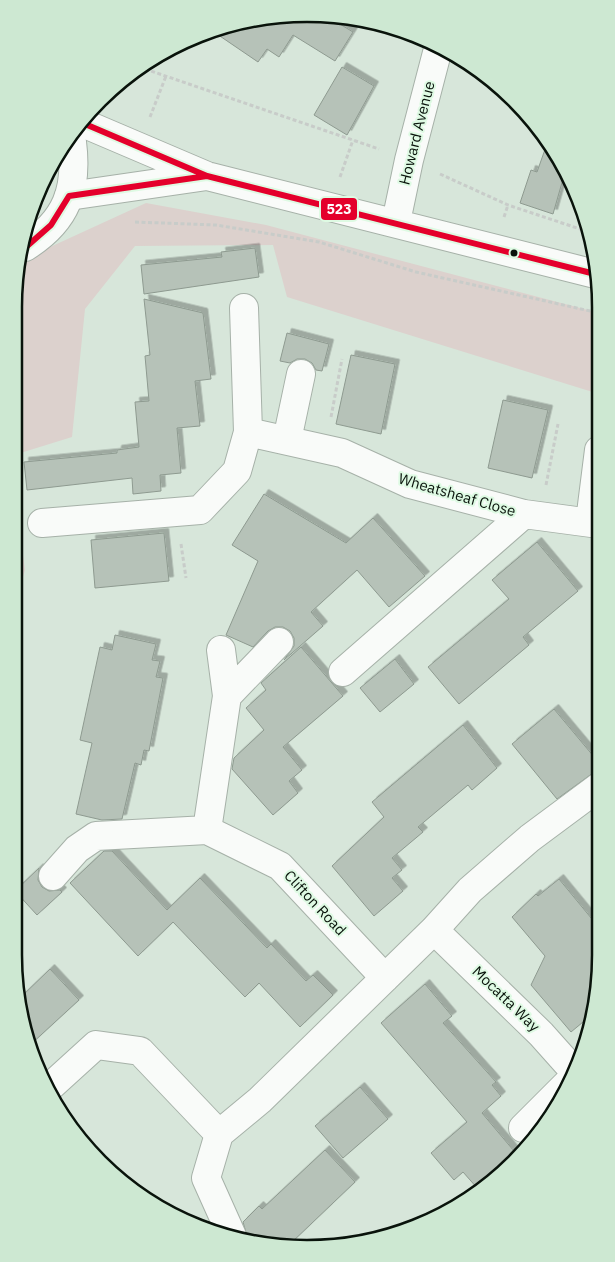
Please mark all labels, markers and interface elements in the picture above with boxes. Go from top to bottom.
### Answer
street label: Howard Avenue [394,79,439,187]
line badge: 523 [320,197,358,221]
text: 523 [326,200,352,218]
unlabelled marker [509,248,519,258]
street label: Wheatsheaf Close [396,469,518,520]
street label: Clifton Road [280,866,350,939]
street label: Mocatta Way [469,962,545,1036]

